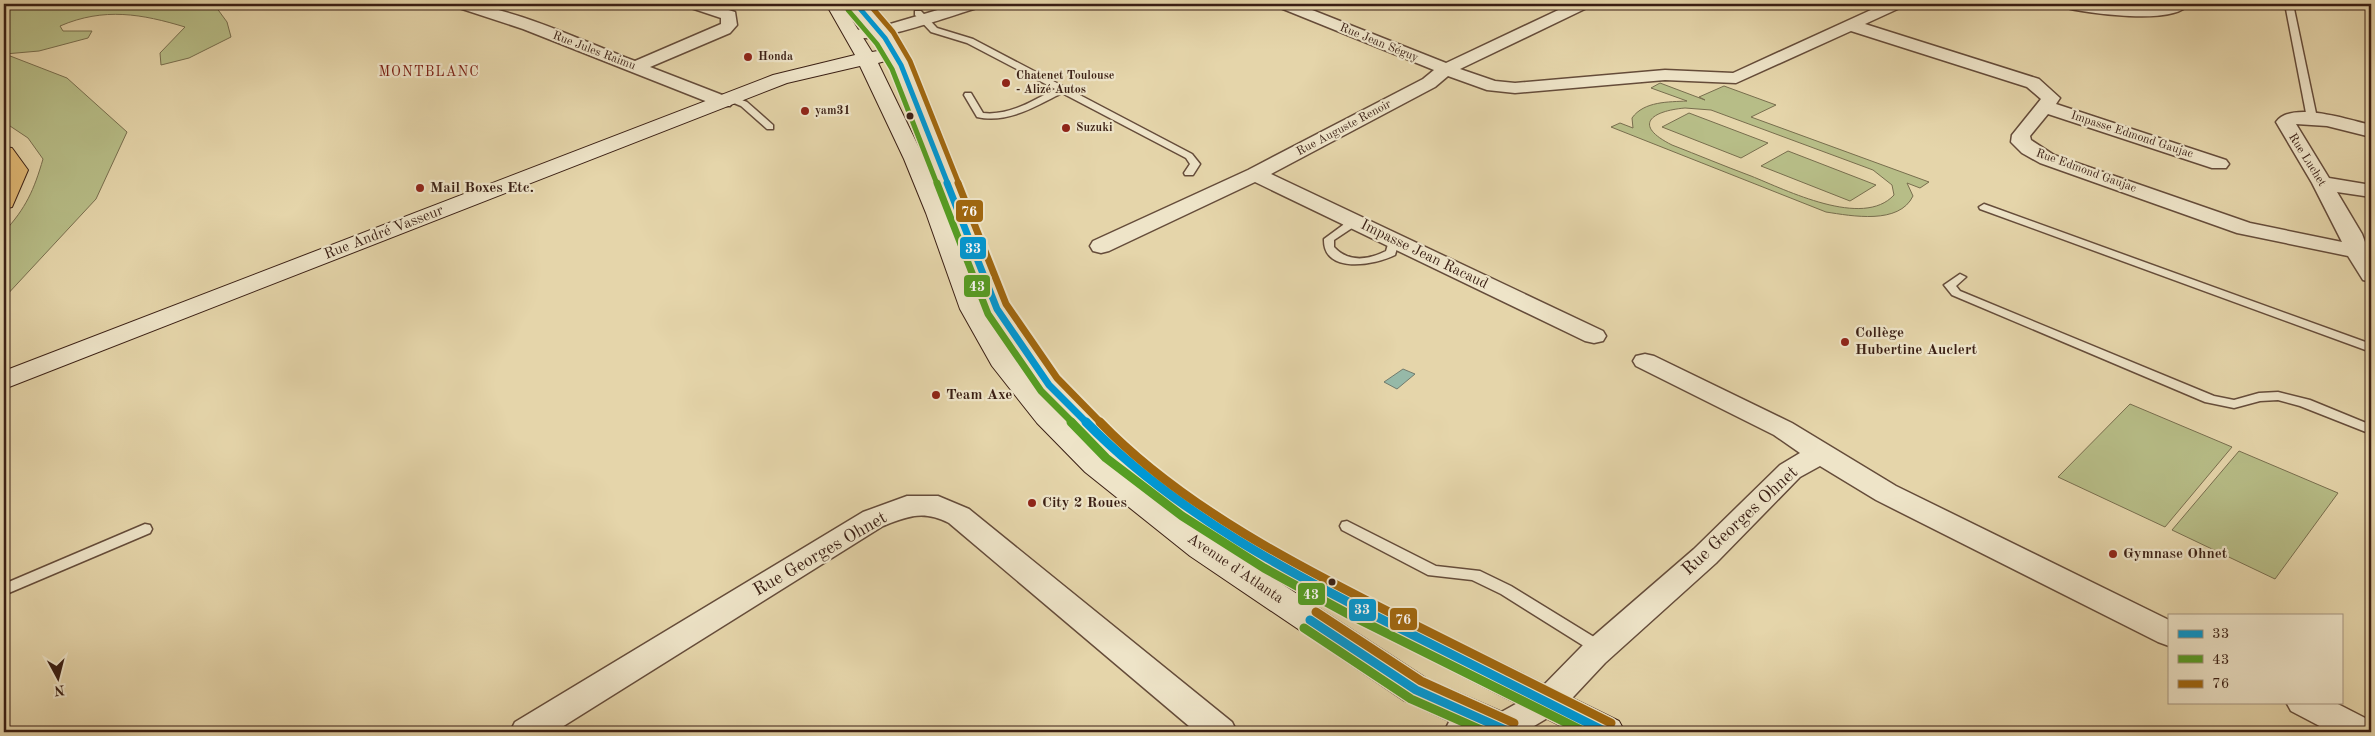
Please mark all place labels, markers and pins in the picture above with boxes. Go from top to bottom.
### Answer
marker: Honda [742,51,754,63]
place label: Honda [758,51,793,63]
place label: Chatenet Toulouse - Alizé Autos [1016,70,1115,96]
marker: Chatenet Toulouse - Alizé Autos [1000,77,1012,89]
marker: yam31 [799,105,811,117]
place label: yam31 [815,105,850,117]
unlabelled marker [905,111,915,121]
marker: Suzuki [1060,122,1072,134]
place label: Suzuki [1076,122,1113,134]
place label: Mail Boxes Etc. [430,181,534,196]
marker: Mail Boxes Etc. [414,182,426,194]
place label: Collège Hubertine Auclert [1855,326,1977,358]
marker: Collège Hubertine Auclert [1839,336,1851,348]
place label: Team Axe [946,388,1012,403]
marker: Team Axe [930,389,942,401]
place label: City 2 Roues [1042,496,1127,511]
marker: City 2 Roues [1026,497,1038,509]
place label: Gymnase Ohnet [2123,547,2228,562]
marker: Gymnase Ohnet [2107,548,2119,560]
unlabelled marker [1327,577,1337,587]

